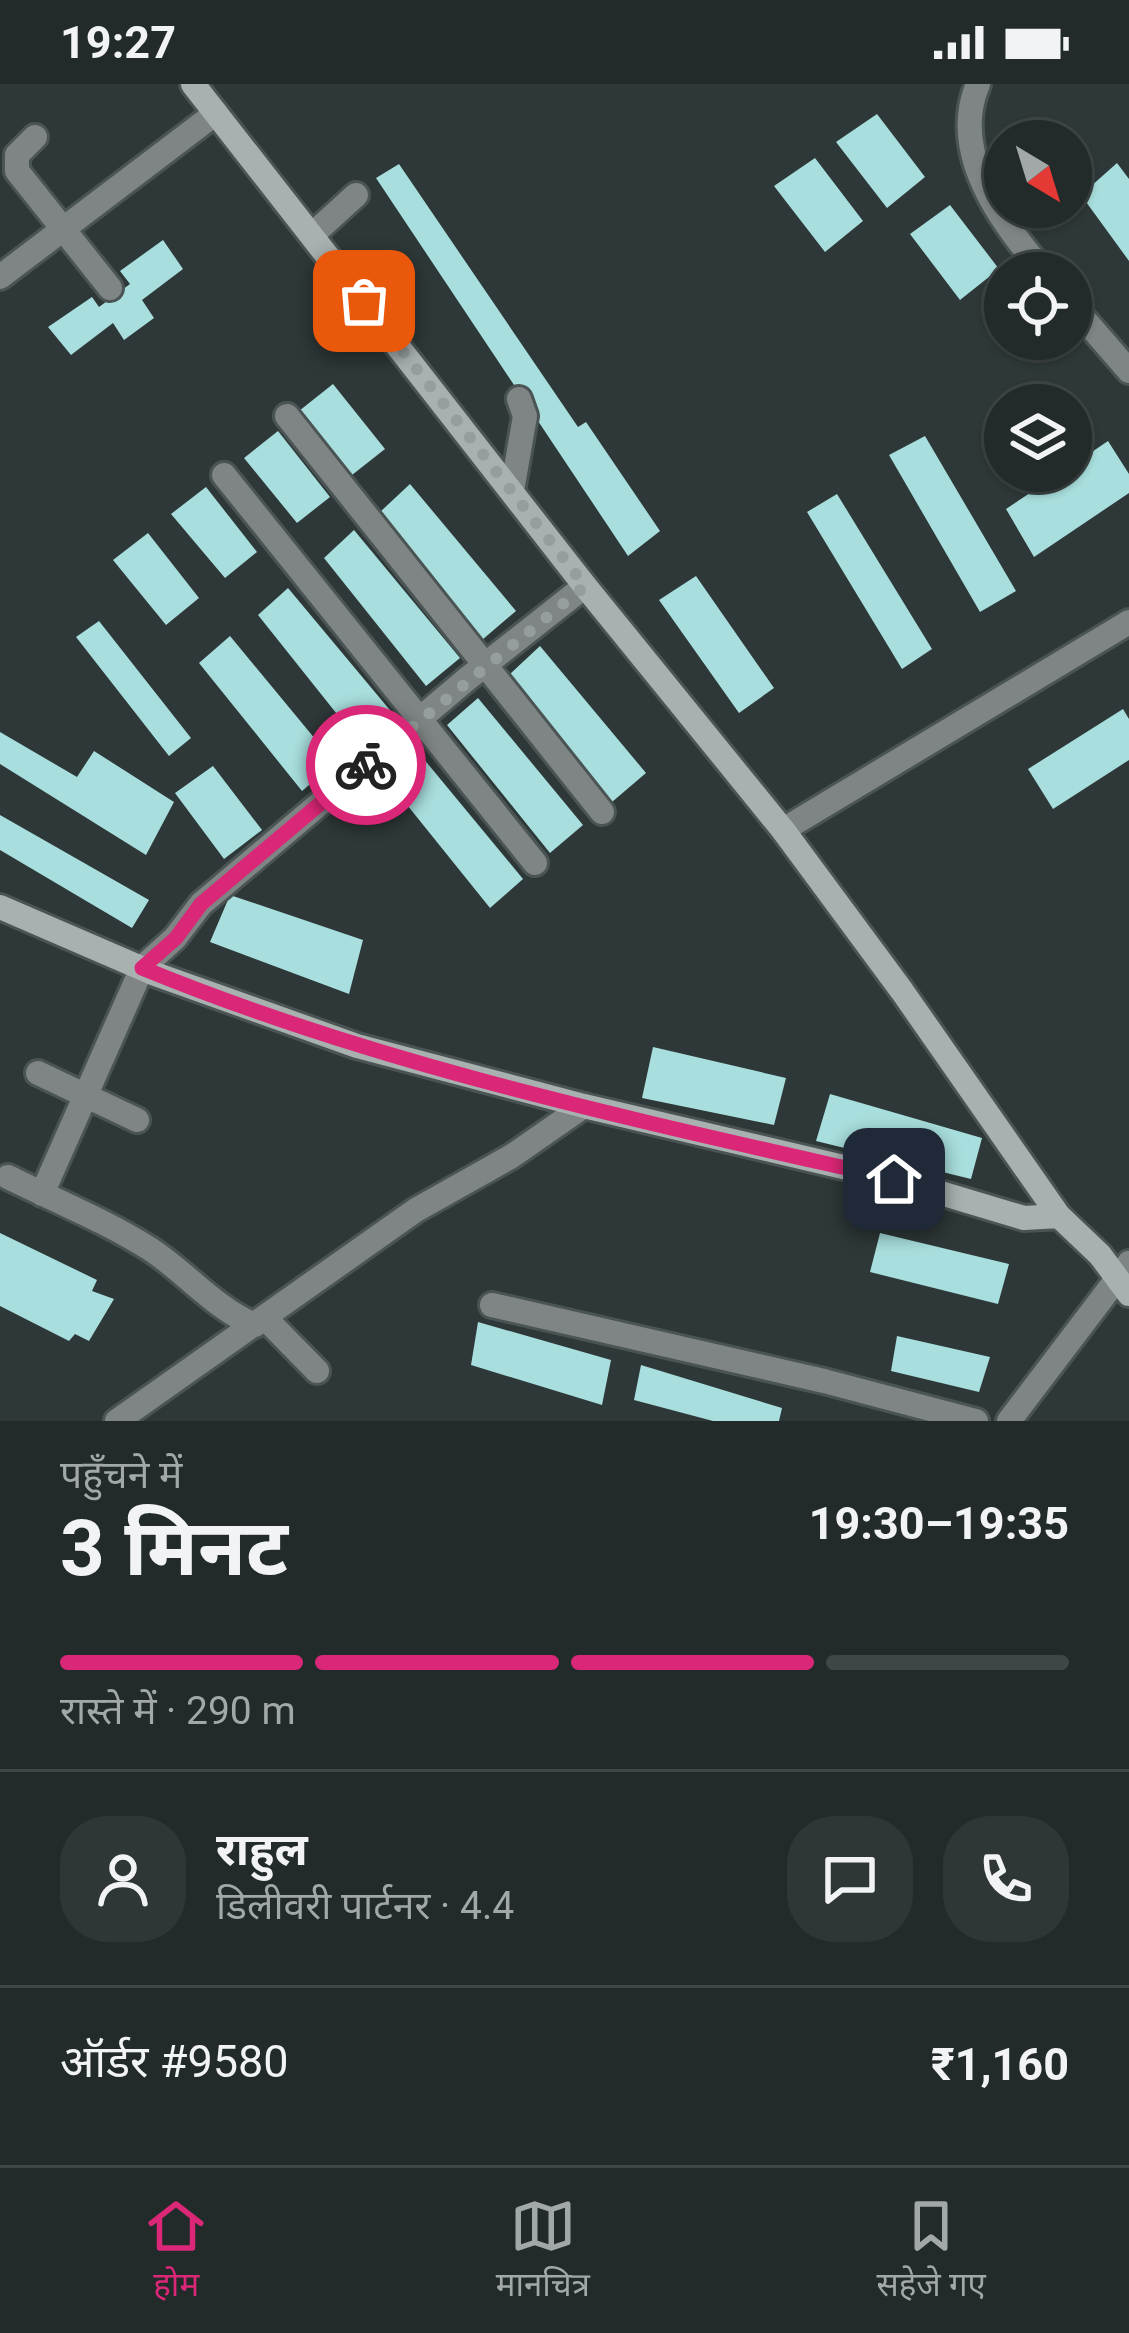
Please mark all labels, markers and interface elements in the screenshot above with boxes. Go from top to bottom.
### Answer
text: 19:27 [60,16,176,69]
north arrow [984,120,1092,228]
map controls [984,120,1092,492]
pin [313,250,415,352]
button: locate [984,252,1092,360]
icon: bag [331,268,397,334]
button: layers [984,384,1092,492]
courier [306,705,426,825]
icon: bike [333,732,399,798]
pin [843,1128,945,1230]
icon: home [861,1146,927,1212]
text: पहुँचने में [60,1452,182,1498]
text: 19:30–19:35 [809,1497,1069,1550]
text: 3 मिनट [60,1503,288,1594]
text: रास्ते में · 290 m [60,1688,296,1734]
button: person [60,1816,186,1942]
button: chat [787,1816,913,1942]
button: phone [943,1816,1069,1942]
text: राहुल [216,1823,308,1876]
text: डिलीवरी पार्टनर · 4.4 [216,1883,514,1929]
text: ऑर्डर #9580 [60,2035,289,2088]
text: ₹1,160 [931,2038,1069,2091]
tab: होम [143,2193,209,2309]
tab: मानचित्र [496,2193,590,2309]
tab: सहेजे गए [876,2193,986,2309]

